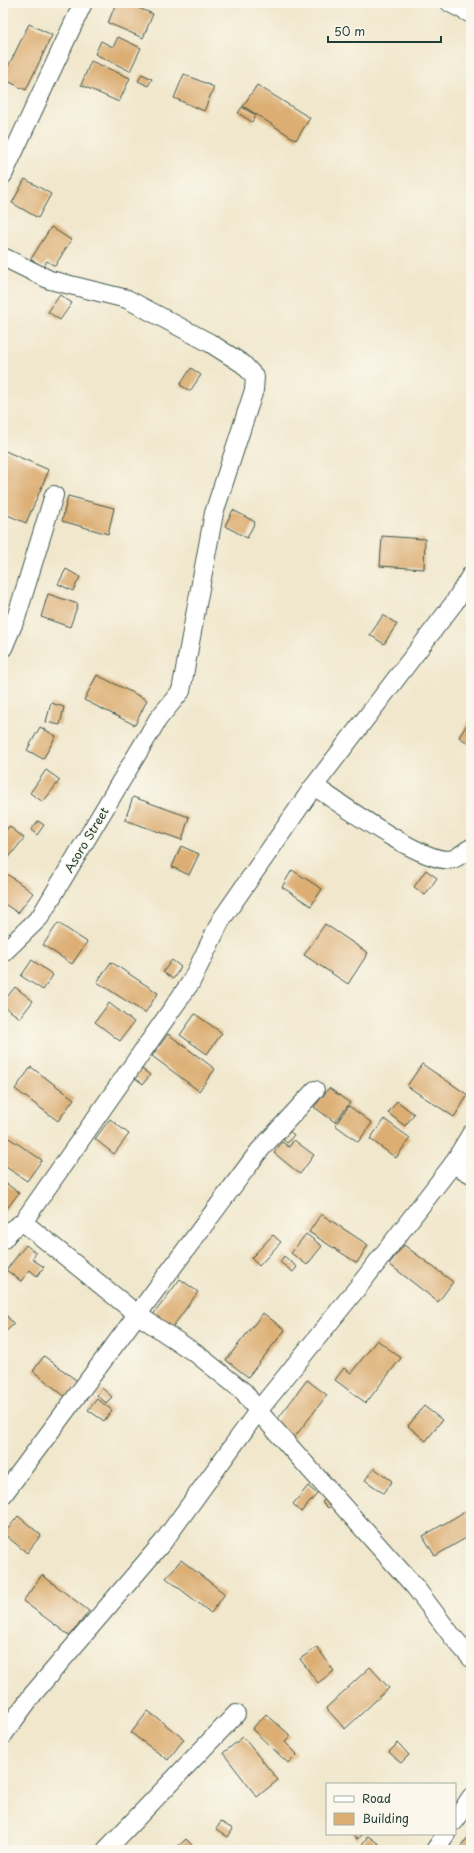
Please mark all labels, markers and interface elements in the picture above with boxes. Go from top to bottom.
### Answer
scale bar [328,18,441,44]
text: 50 m [334,22,365,40]
street label: Asoro Street [59,803,113,876]
legend [326,1783,456,1835]
text: Road [362,1789,391,1807]
text: Building [362,1809,409,1827]

